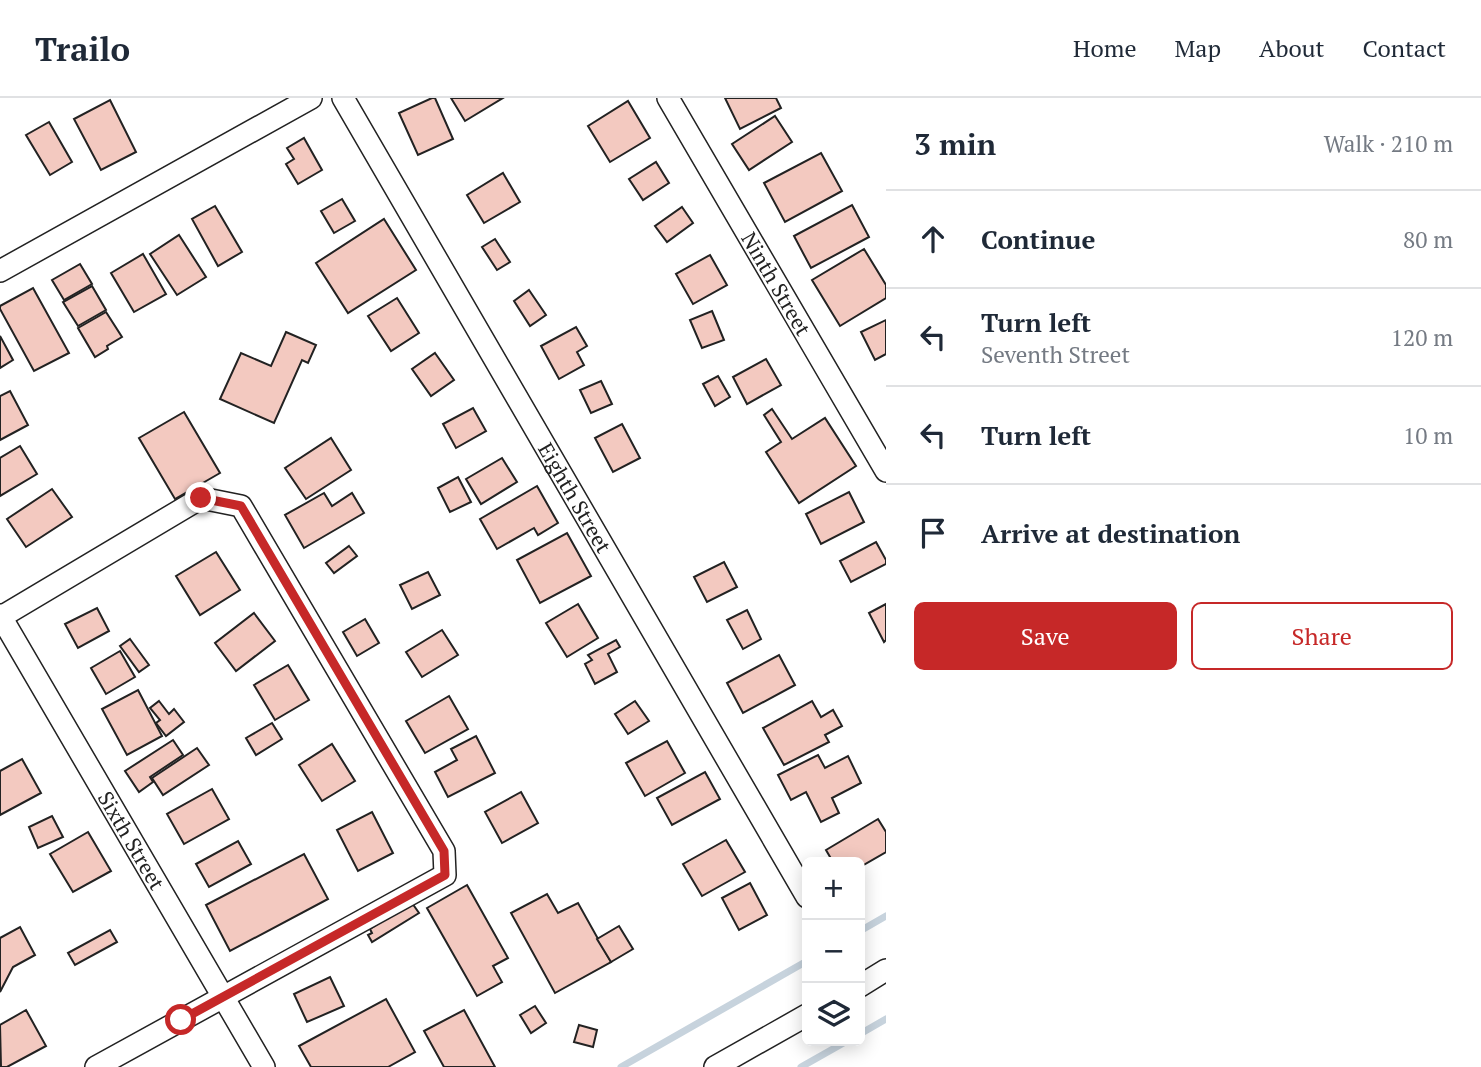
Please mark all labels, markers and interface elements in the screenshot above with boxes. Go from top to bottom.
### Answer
text: Trailo [35,27,130,70]
text: Home [1073,32,1137,64]
text: Map [1175,32,1221,64]
text: About [1259,32,1325,64]
text: Contact [1363,32,1446,64]
text: 3 min [914,124,996,164]
text: Walk · 210 m [1324,128,1453,159]
icon: ahead [914,220,952,258]
text: Continue [981,222,1095,256]
text: 80 m [1403,224,1453,255]
street label: Ninth Street [735,227,818,341]
text: Turn left [981,305,1091,339]
icon: left [914,318,952,356]
text: 120 m [1391,322,1453,353]
text: Seventh Street [981,339,1130,370]
icon: left [914,416,952,454]
text: Turn left [981,418,1091,452]
text: 10 m [1403,420,1453,451]
street label: Eighth Street [532,437,618,558]
route end [185,482,216,513]
icon: arrive [914,514,952,552]
text: Arrive at destination [981,516,1240,550]
button: Save [914,602,1177,670]
button: Share [1191,602,1453,670]
street label: Sixth Street [92,786,172,895]
map controls [802,857,865,1046]
button: + [802,857,865,920]
button: − [802,920,865,983]
button: layers [802,983,865,1046]
route start [165,1004,196,1035]

